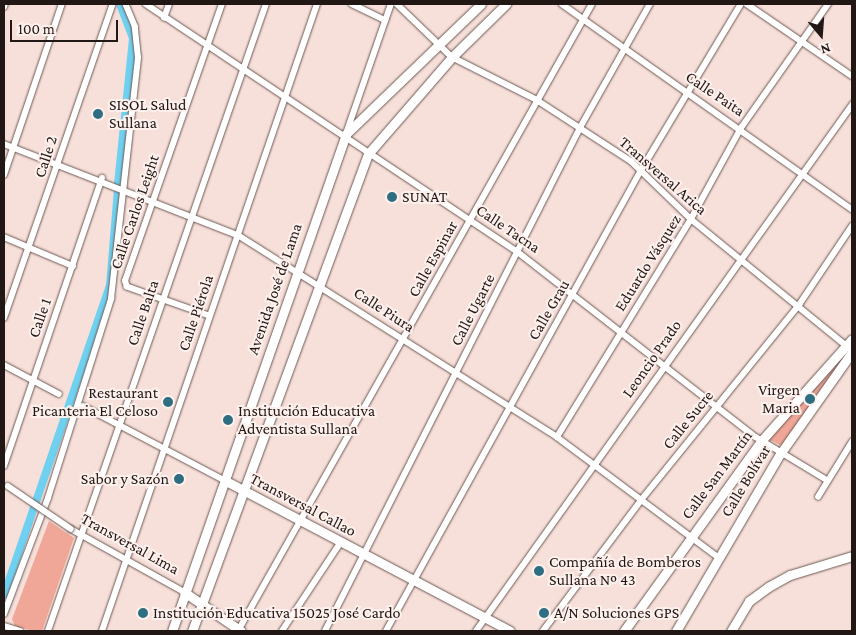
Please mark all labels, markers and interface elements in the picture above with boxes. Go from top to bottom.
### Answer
scale bar [12,10,120,42]
north arrow [796,10,846,60]
text: 100 m [18,21,55,37]
text: N [819,40,833,58]
street label: Calle Paita [682,67,748,121]
place label: SISOL Salud Sullana [109,95,187,133]
marker: SISOL Salud Sullana [91,107,105,121]
street label: Transversal Arica [615,133,711,219]
street label: Calle 2 [30,134,62,180]
street label: Calle Carlos Leight [106,152,164,272]
place label: SUNAT [402,187,448,207]
marker: SUNAT [386,191,398,203]
street label: Calle Tacna [472,201,544,257]
street label: Eduardo Vásquez [611,211,685,315]
street label: Calle Espinar [404,217,462,301]
street label: Avenida José de Lama [244,221,306,357]
street label: Calle Ugarte [447,271,499,349]
street label: Calle Piérola [174,272,218,354]
street label: Calle Grau [524,276,574,344]
street label: Calle Balta [123,278,163,348]
street label: Calle Piura [350,283,418,337]
street label: Calle 1 [24,296,56,340]
street label: Leoncio Prado [618,316,686,402]
place label: Virgen Maria [758,380,800,418]
place label: Restaurant Picanteria El Celoso [32,383,158,421]
street label: Calle Sucre [658,387,718,453]
marker: Virgen Maria [804,393,816,405]
marker: Restaurant Picanteria El Celoso [162,396,174,408]
place label: Institución Educativa Adventista Sullana [238,401,375,439]
marker: Institución Educativa Adventista Sullana [222,414,234,426]
street label: Calle San Martín [677,427,757,523]
street label: Calle Bolívar [717,441,775,521]
place label: Sabor y Sazón [81,469,169,489]
street label: Transversal Callao [247,469,359,541]
marker: Sabor y Sazón [173,473,185,485]
street label: Transversal Lima [77,509,183,579]
place label: Compañía de Bomberos Sullana Nº 43 [549,552,701,590]
marker: Compañía de Bomberos Sullana Nº 43 [533,565,545,577]
place label: Institución Educativa 15025 José Cardo [153,603,401,623]
place label: A/N Soluciones GPS [554,603,679,623]
marker: Institución Educativa 15025 José Cardo [137,607,149,619]
marker: A/N Soluciones GPS [538,607,550,619]

